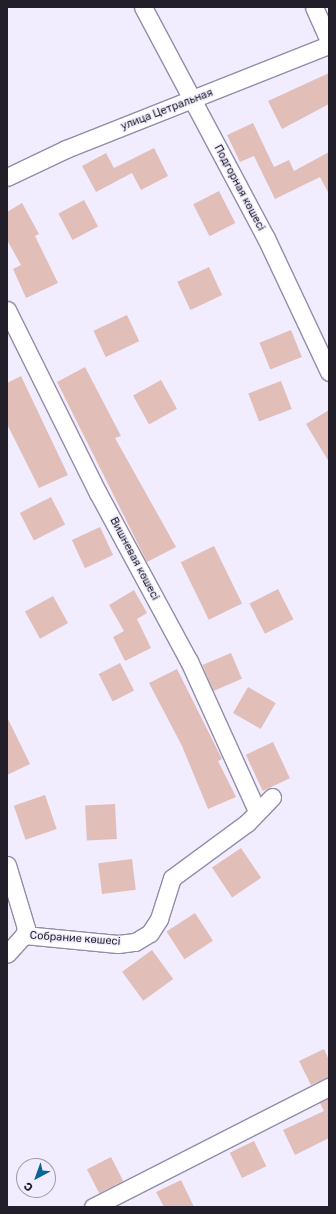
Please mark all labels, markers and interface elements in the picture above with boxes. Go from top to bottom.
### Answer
street label: улица Цетральная [119,86,215,134]
street label: Подгорная көшесі [211,143,267,233]
street label: Вишневая көшесі [107,515,161,603]
street label: Собрание көшесі [29,929,121,949]
north arrow [16,1158,56,1198]
text: С [21,1179,36,1194]

